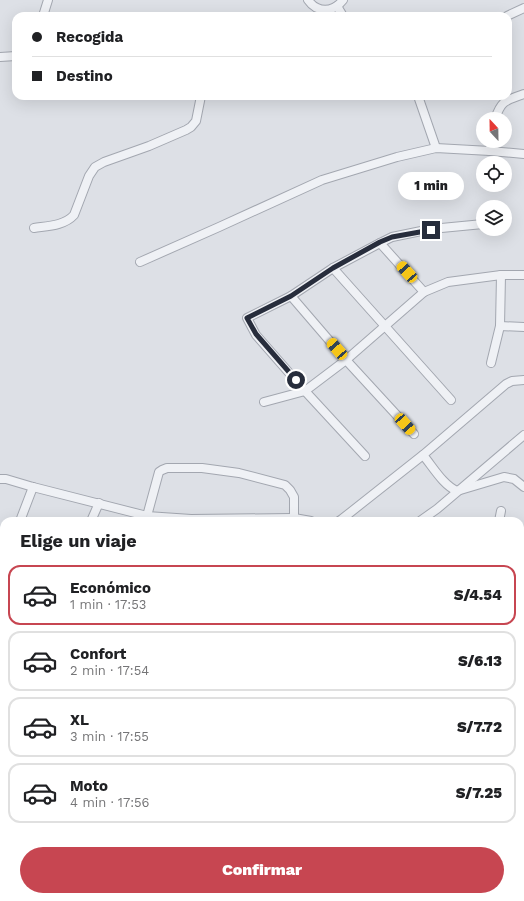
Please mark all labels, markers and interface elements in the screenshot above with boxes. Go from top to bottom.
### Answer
text: Recogida [56,28,123,46]
text: Destino [56,67,113,85]
north arrow [476,112,512,148]
map controls [476,112,512,236]
button: locate [476,156,512,192]
callout: 1 min [398,172,464,200]
text: 1 min [414,178,448,193]
button: layers [476,200,512,236]
route end [422,221,440,239]
car [395,259,419,285]
car [325,336,349,362]
route start [287,371,305,389]
car [393,411,417,437]
text: Elige un viaje [20,530,137,551]
icon: car [22,577,58,613]
text: Económico [70,579,151,597]
text: S/4.54 [454,586,502,604]
text: 1 min · 17:53 [70,597,146,612]
icon: car [22,643,58,679]
text: Confort [70,645,126,663]
text: S/6.13 [458,652,502,670]
text: 2 min · 17:54 [70,663,149,678]
icon: car [22,709,58,745]
text: XL [70,711,89,729]
text: S/7.72 [457,718,502,736]
text: 3 min · 17:55 [70,729,149,744]
icon: car [22,775,58,811]
text: Moto [70,777,108,795]
text: S/7.25 [456,784,502,802]
text: 4 min · 17:56 [70,795,150,810]
button: Confirmar [20,847,504,893]

